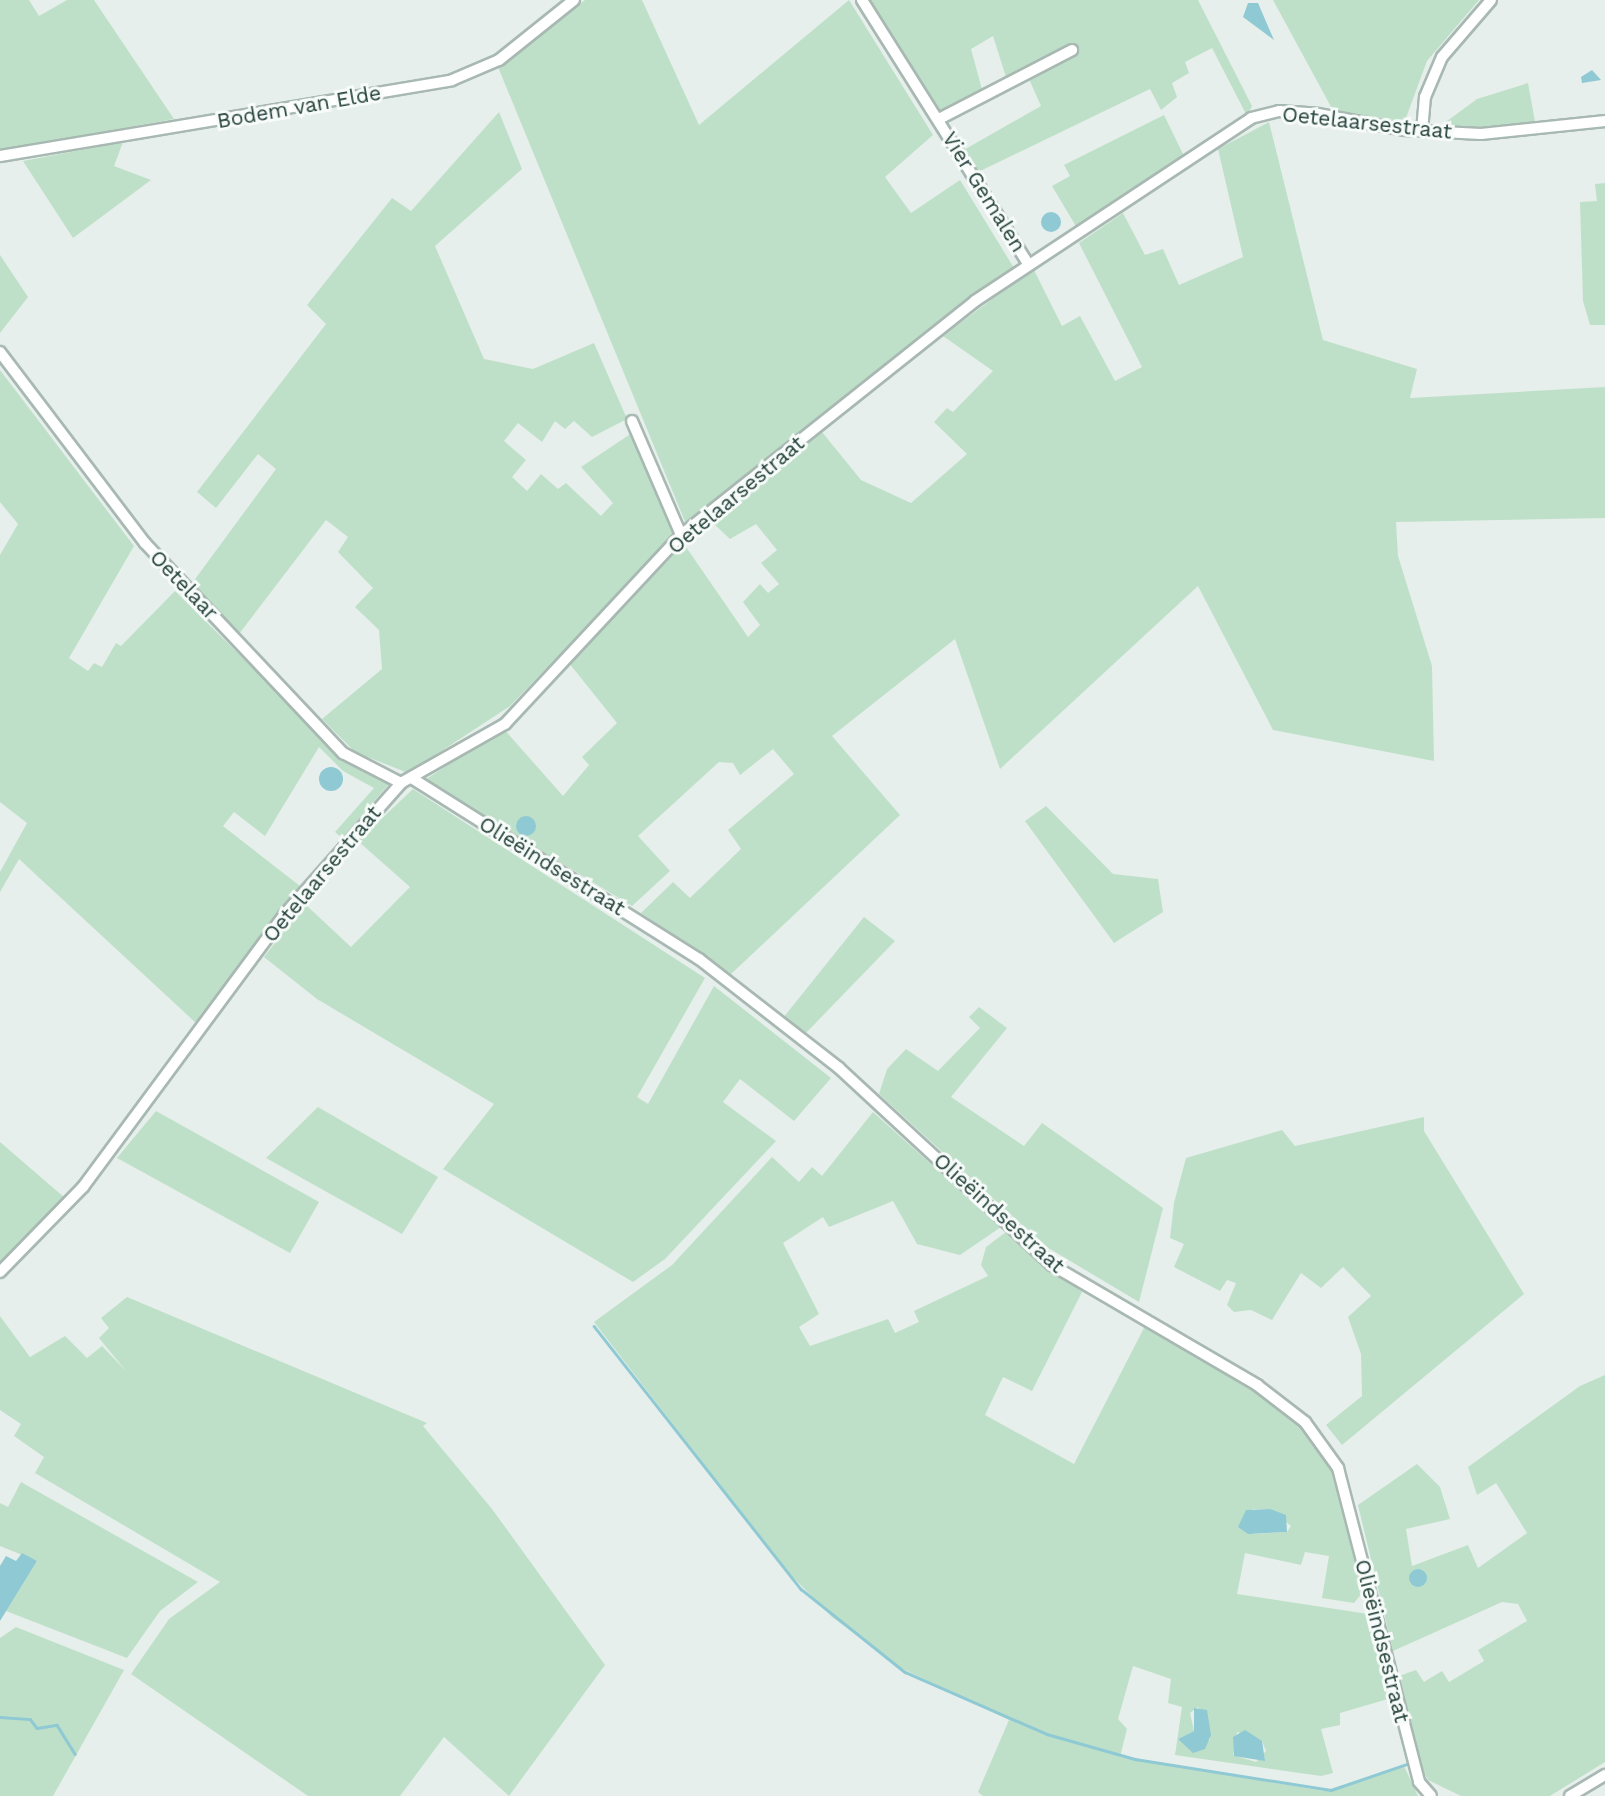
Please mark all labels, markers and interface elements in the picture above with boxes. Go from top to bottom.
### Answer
street label: Bodem van Elde [215,80,383,134]
street label: Oetelaarsestraat [1281,102,1453,144]
street label: Vier Gemalen [937,127,1031,257]
street label: Oetelaarsestraat [663,431,809,559]
street label: Oetelaar [145,545,223,625]
street label: Oetelaarsestraat [258,801,386,947]
street label: Olieëindsestraat [474,811,630,921]
street label: Olieëindsestraat [928,1148,1070,1278]
street label: Olieëindsestraat [1350,1557,1414,1725]

